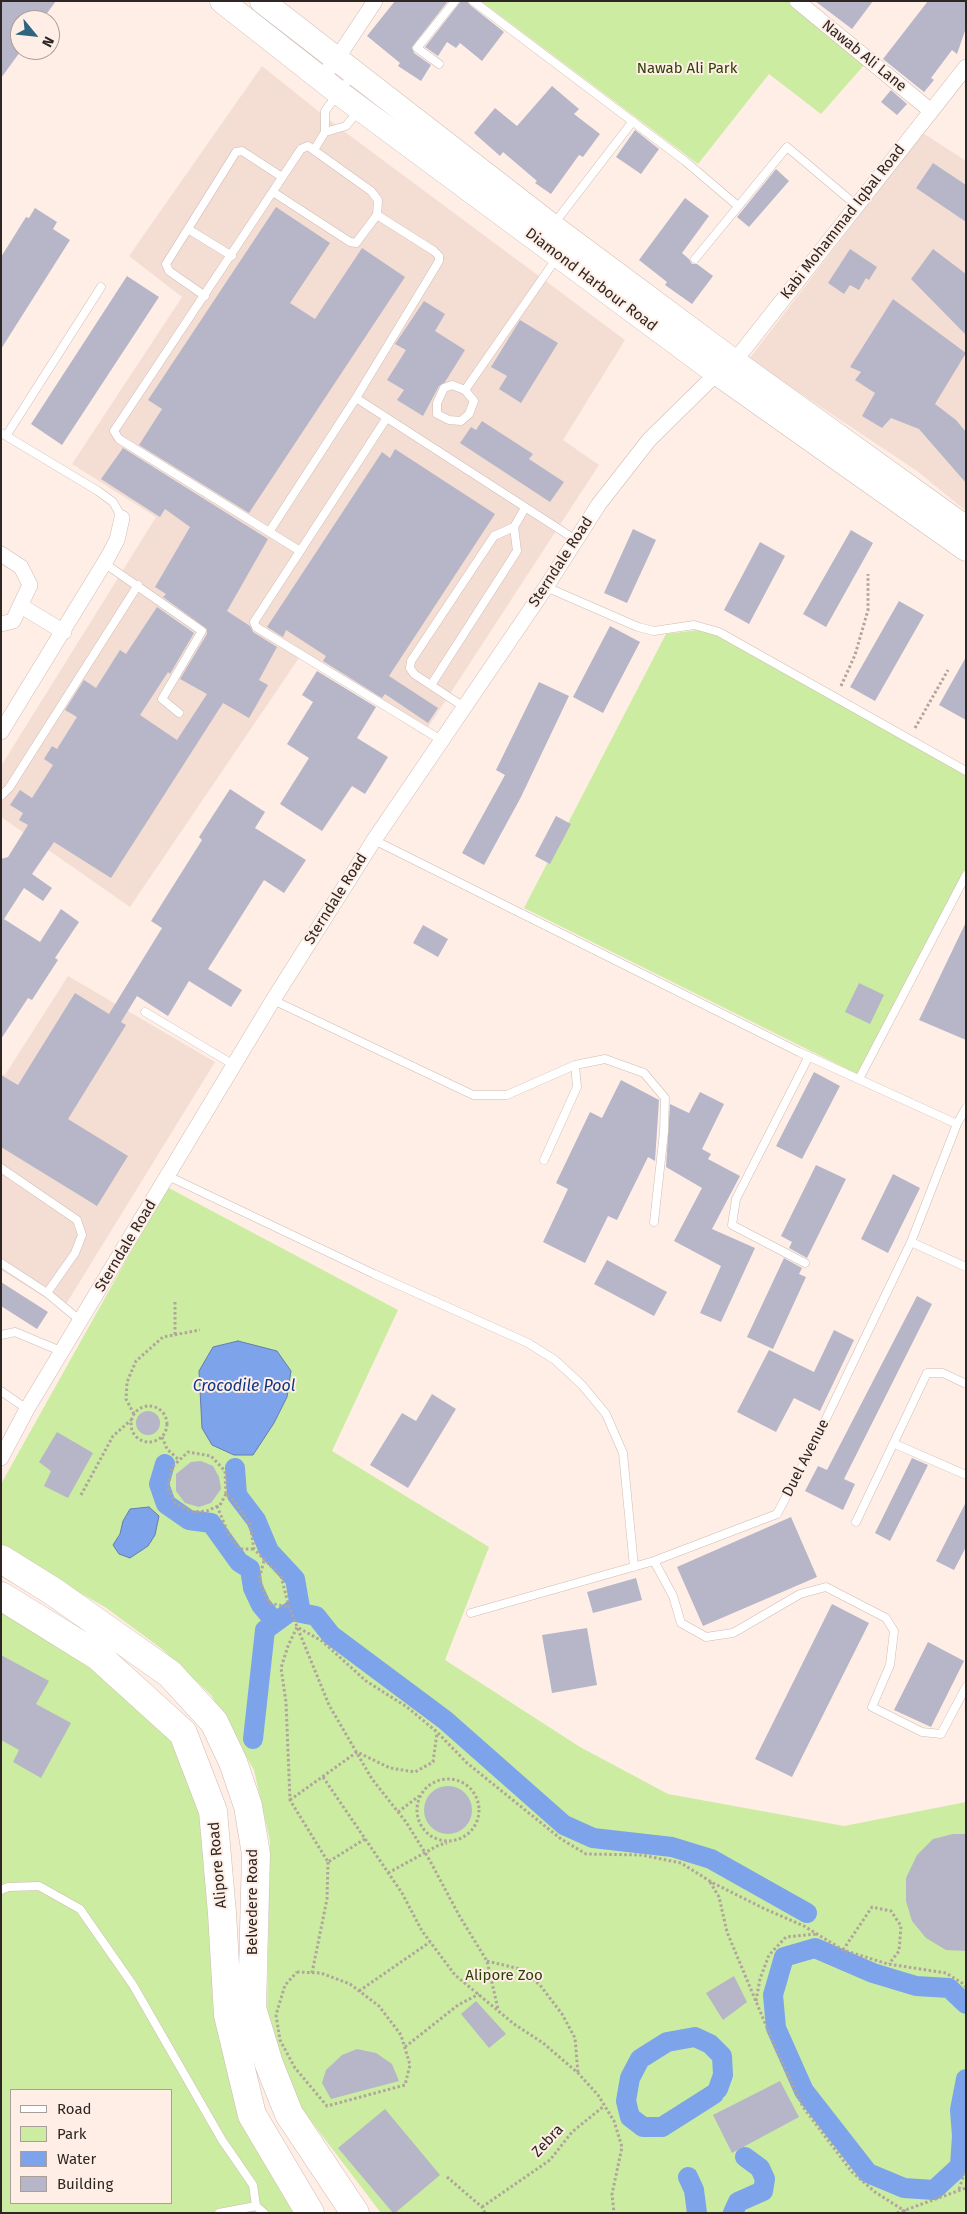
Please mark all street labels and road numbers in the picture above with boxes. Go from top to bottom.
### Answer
street label: Nawab Ali Lane [818,16,910,96]
street label: Kabi Mohammad Iqbal Road [777,141,909,303]
street label: Diamond Harbour Road [522,225,660,335]
street label: Sterndale Road [525,513,597,611]
street label: Sterndale Road [301,850,371,948]
street label: Sterndale Road [91,1197,161,1295]
street label: Duel Avenue [779,1416,833,1500]
street label: Alipore Road [205,1821,231,1909]
street label: Belvedere Road [244,1849,262,1955]
street label: Zebra [528,2121,568,2161]

